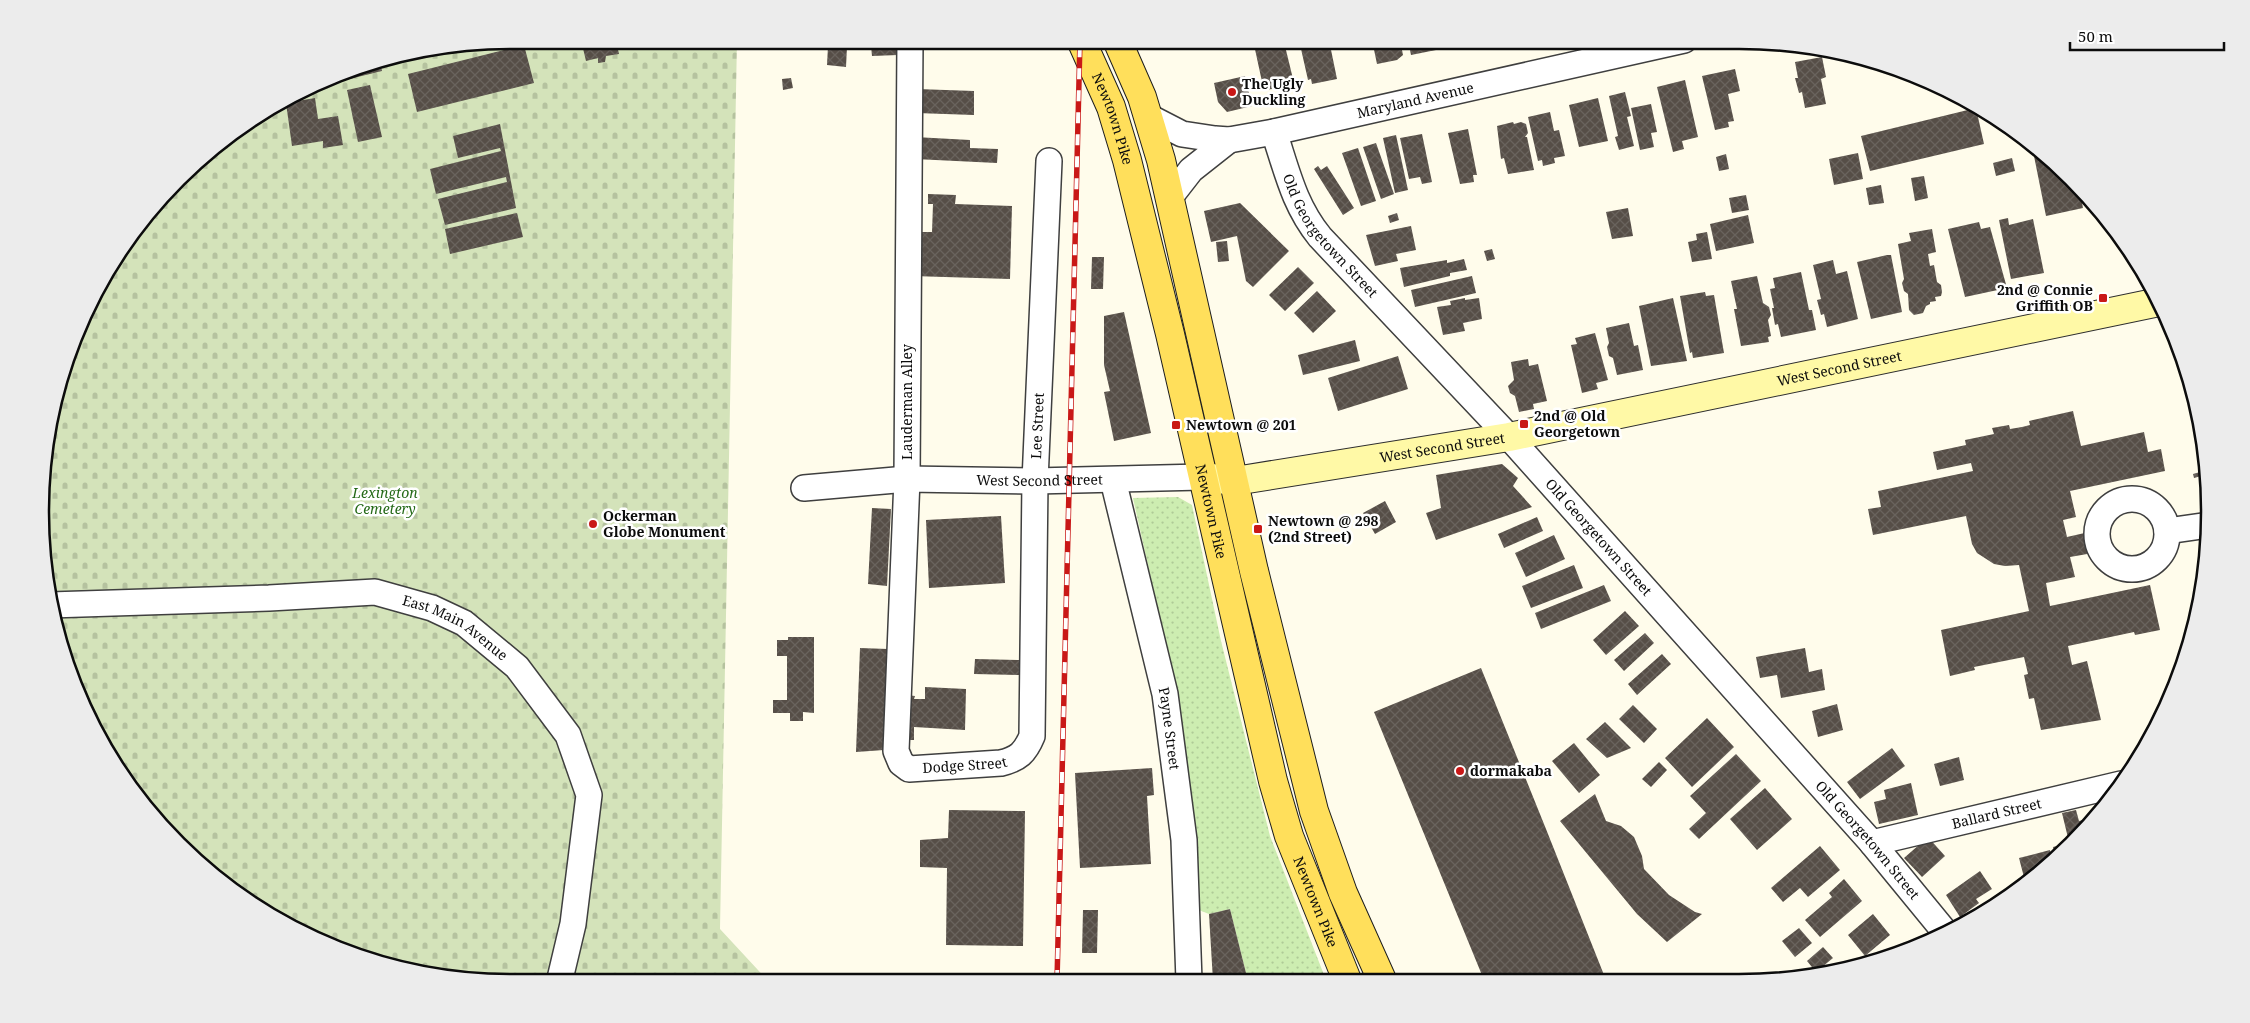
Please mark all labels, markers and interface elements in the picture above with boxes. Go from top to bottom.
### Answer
scale bar [2070,20,2224,52]
text: 50 m [2078,26,2113,46]
street label: Newtown Pike [1088,69,1138,166]
place label: The Ugly Duckling [1242,74,1306,109]
street label: Maryland Avenue [1355,78,1475,122]
marker: The Ugly Duckling [1226,86,1238,98]
street label: Old Georgetown Street [1279,171,1382,301]
place label: 2nd @ Connie Griffith OB [1997,280,2093,315]
marker: 2nd @ Connie Griffith OB [2097,292,2109,304]
street label: Lauderman Alley [897,344,916,460]
street label: West Second Street [1775,346,1903,390]
street label: Lee Street [1026,392,1048,459]
place label: 2nd @ Old Georgetown [1534,406,1620,441]
place label: Newtown @ 201 [1186,415,1297,434]
marker: 2nd @ Old Georgetown [1518,418,1530,430]
marker: Newtown @ 201 [1170,419,1182,431]
street label: West Second Street [1378,428,1506,467]
street label: Newtown Pike [1191,462,1231,560]
street label: West Second Street [976,469,1103,490]
street label: Old Georgetown Street [1542,474,1656,600]
park label: Lexington Cemetery [351,483,418,518]
place label: Ockerman Globe Monument [603,506,726,541]
place label: Newtown @ 298 (2nd Street) [1268,511,1379,546]
marker: Ockerman Globe Monument [587,518,599,530]
marker: Newtown @ 298 (2nd Street) [1252,523,1264,535]
street label: East Main Avenue [400,590,512,664]
street label: Payne Street [1155,685,1185,771]
street label: Dodge Street [922,752,1009,777]
place label: dormakaba [1470,761,1552,780]
marker: dormakaba [1454,765,1466,777]
street label: Old Georgetown Street [1811,776,1924,903]
street label: Ballard Street [1950,793,2043,833]
street label: Newtown Pike [1289,853,1343,950]

